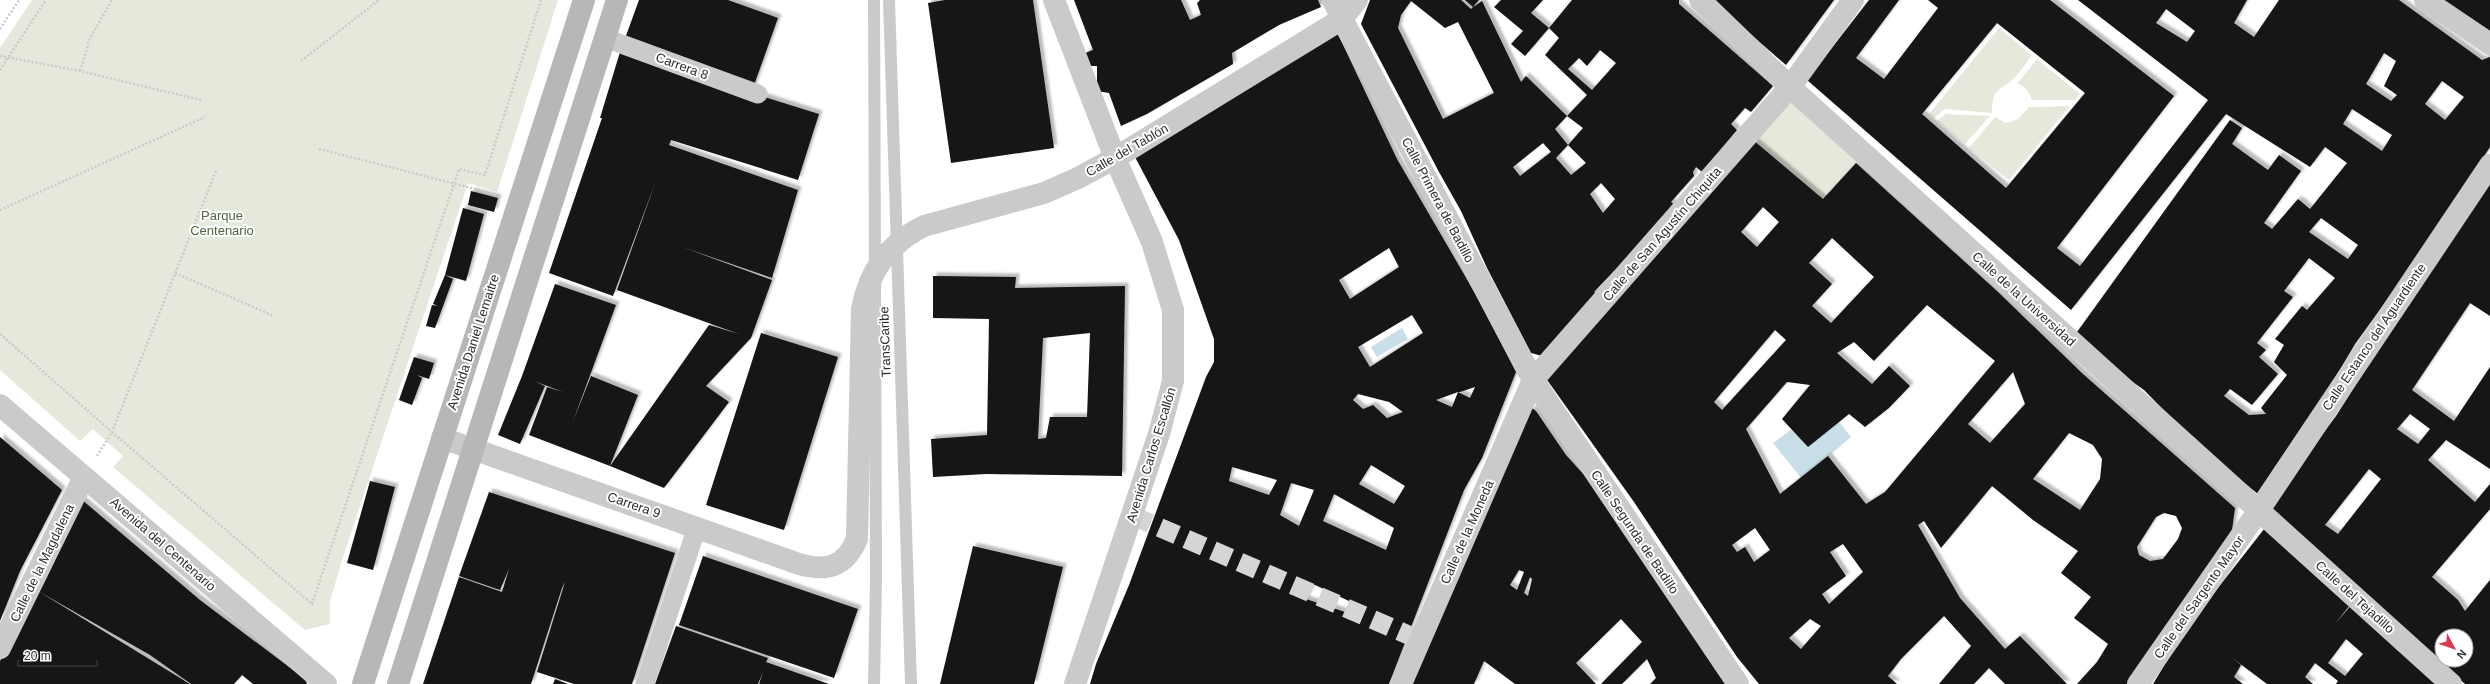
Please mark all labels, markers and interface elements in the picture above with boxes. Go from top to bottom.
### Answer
street label: Carrera 8 [654,50,710,82]
street label: Calle del Tablón [1083,120,1171,180]
street label: Calle Primera de Badillo [1399,135,1477,265]
street label: Calle de San Agustín Chiquita [1600,163,1725,304]
park label: Parque Centenario [190,208,254,238]
street label: Calle de la Universidad [1969,249,2079,349]
street label: Calle Estanco del Aguardiente [2319,261,2429,413]
street label: Avenida Daniel Lemaitre [444,272,502,412]
street label: TransCaribe [876,306,894,378]
street label: Avenida Carlos Escallón [1123,386,1179,524]
street label: Calle Segunda de Badillo [1588,467,1682,597]
street label: Calle de la Moneda [1437,477,1497,586]
street label: Carrera 9 [606,489,662,521]
street label: Avenida del Centenario [107,494,219,594]
street label: Calle de la Magdalena [7,501,77,624]
street label: Calle del Sargento Mayor [2151,532,2248,661]
street label: Calle del Tejadillo [2312,558,2398,636]
north arrow [2434,628,2474,668]
scale bar [18,642,97,668]
text: N [2454,648,2469,661]
text: 20 m [24,649,51,663]

